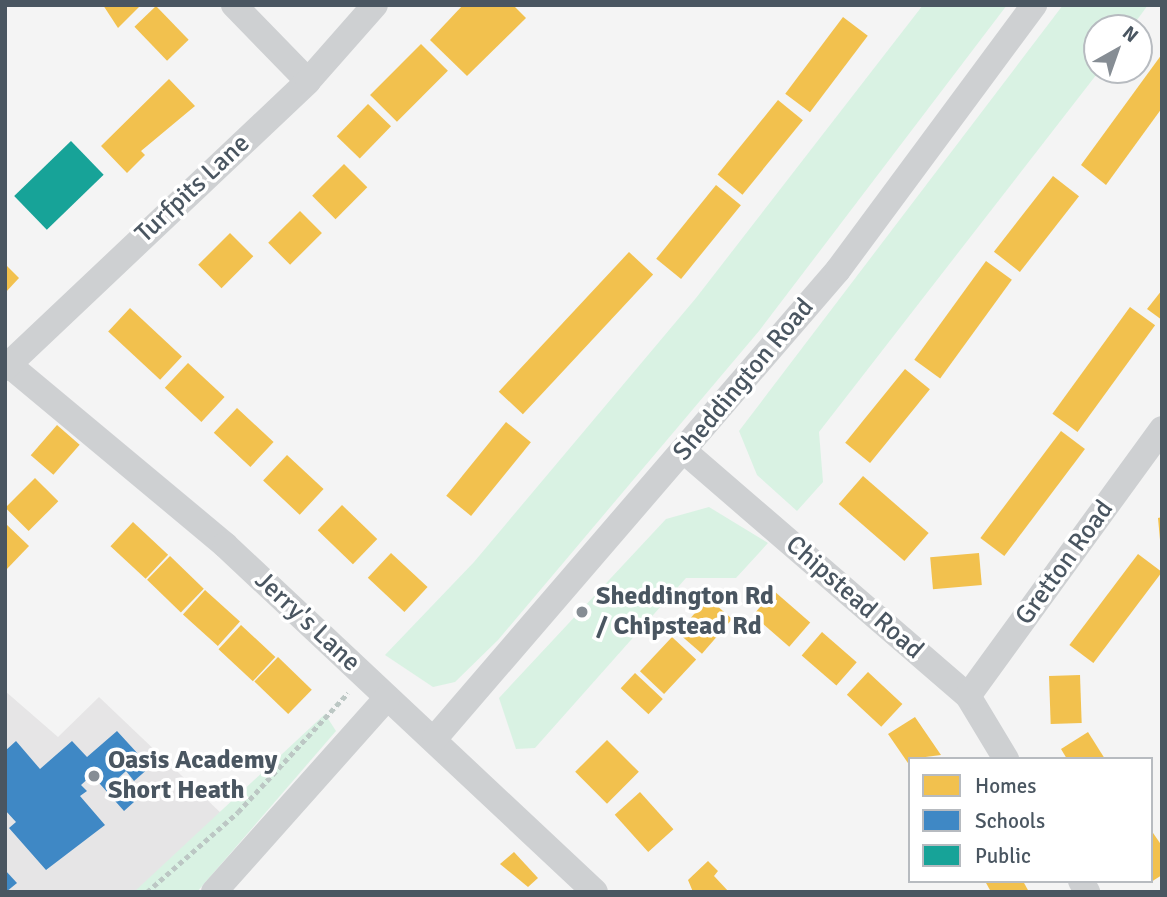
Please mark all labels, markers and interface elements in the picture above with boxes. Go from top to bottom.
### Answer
north arrow [1083,14,1153,84]
text: N [1117,21,1143,48]
street label: Turfpits Lane [130,128,256,250]
street label: Sheddington Road [667,293,821,467]
street label: Gretton Road [1010,495,1120,631]
street label: Chipstead Road [779,530,929,666]
street label: Jerry's Lane [248,565,366,679]
place label: Sheddington Rd / Chipstead Rd [596,581,774,642]
marker: Sheddington Rd / Chipstead Rd [574,604,590,620]
place label: Oasis Academy Short Heath [108,745,277,806]
legend [908,757,1153,883]
marker: Oasis Academy Short Heath [86,768,102,784]
text: Homes [975,773,1037,799]
text: Schools [975,808,1045,834]
text: Public [975,843,1031,869]

